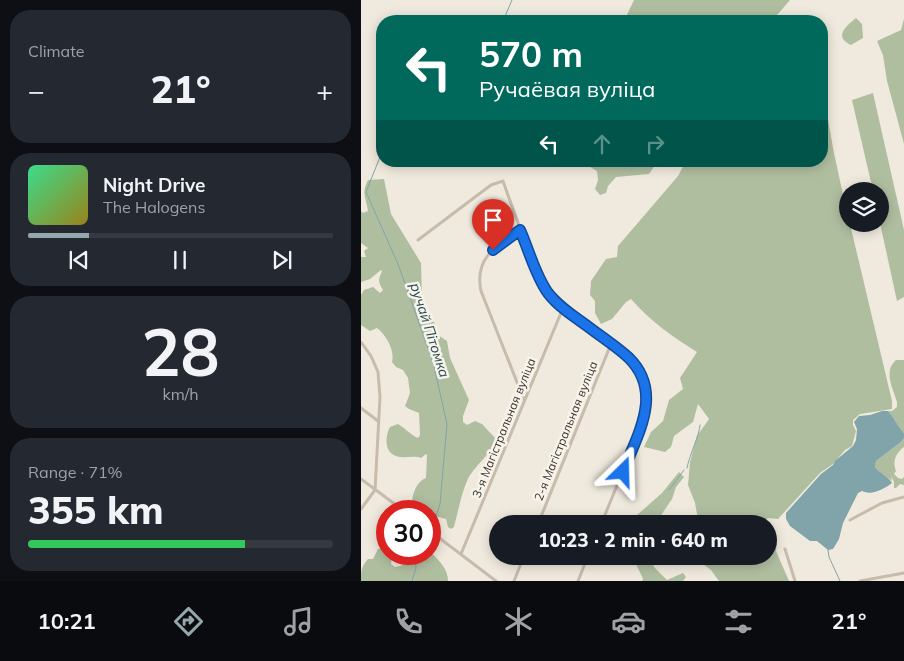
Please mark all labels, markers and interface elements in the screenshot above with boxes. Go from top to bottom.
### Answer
text: 570 m [479,32,583,76]
icon: left [396,35,461,100]
text: Climate [28,41,84,61]
text: 21° [150,65,211,113]
text: − [28,73,45,108]
text: + [316,73,333,108]
text: Ручаёвая вуліца [479,75,656,103]
icon: left [535,130,563,158]
icon: ahead [588,130,616,158]
icon: right [641,130,669,158]
text: Night Drive [103,173,205,197]
map controls [839,182,889,232]
button: layers [839,182,889,232]
text: The Halogens [103,197,205,217]
pin [472,199,514,250]
icon: arrive [479,206,507,234]
icon: previous [65,246,93,274]
icon: pause [166,246,194,274]
icon: next [268,246,296,274]
water label: ручай Пітомка [406,280,454,380]
text: 28 [141,311,220,392]
street label: 3-я Магістральная вуліца [469,356,538,500]
street label: 2-я Магістральная вуліца [531,359,600,503]
text: km/h [162,384,199,404]
position arrow [596,445,648,497]
text: Range · 71% [28,462,123,482]
text: 355 km [28,486,164,534]
speed limit sign: 30 [376,500,441,565]
text: 10:23 · 2 min · 640 m [538,528,728,552]
icon: directions [171,604,206,639]
icon: music [281,604,316,639]
icon: phone [391,604,426,639]
icon: climate [501,604,536,639]
icon: car [611,604,646,639]
icon: filters [721,604,756,639]
text: 10:21 [38,607,96,635]
text: 21° [832,607,866,635]

